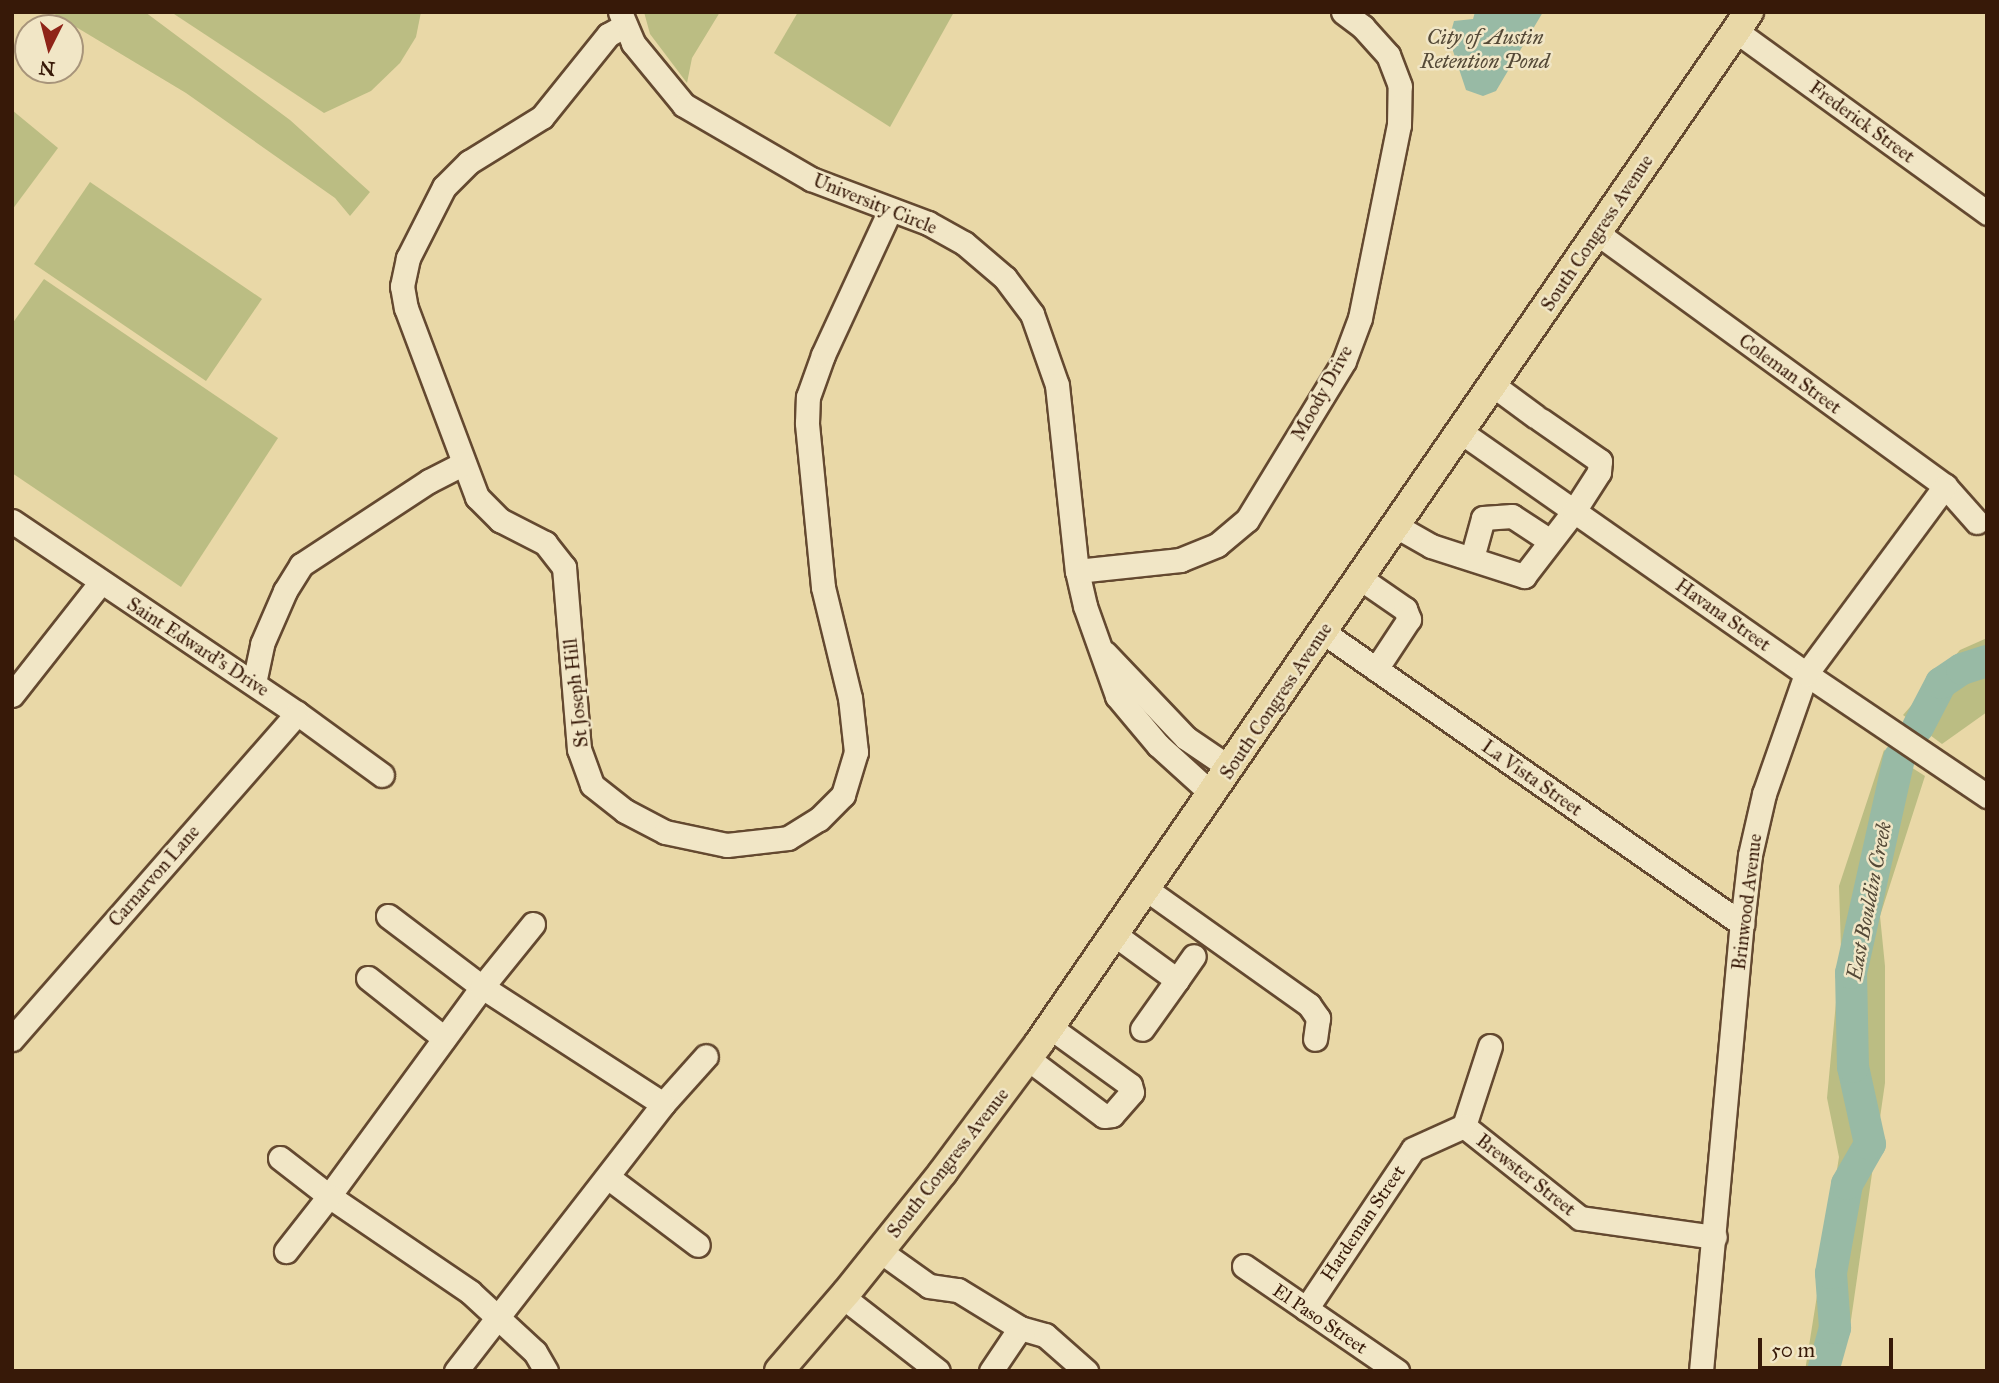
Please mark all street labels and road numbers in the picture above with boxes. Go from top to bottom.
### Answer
street label: Frederick Street [1805,76,1919,168]
street label: South Congress Avenue [1536,150,1658,316]
street label: University Circle [810,169,940,239]
street label: Coleman Street [1734,329,1846,419]
street label: Moody Drive [1287,342,1357,444]
street label: Havana Street [1671,574,1775,656]
street label: Saint Edward's Drive [123,593,273,701]
street label: South Congress Avenue [1215,618,1337,784]
street label: St Joseph Hill [559,637,593,749]
street label: La Vista Street [1477,735,1587,821]
street label: Carnarvon Lane [104,821,204,931]
street label: Brinwood Avenue [1727,832,1767,972]
street label: South Congress Avenue [882,1084,1014,1242]
street label: Brewster Street [1472,1129,1580,1221]
street label: Hardeman Street [1316,1161,1410,1285]
street label: El Paso Street [1268,1279,1372,1359]

